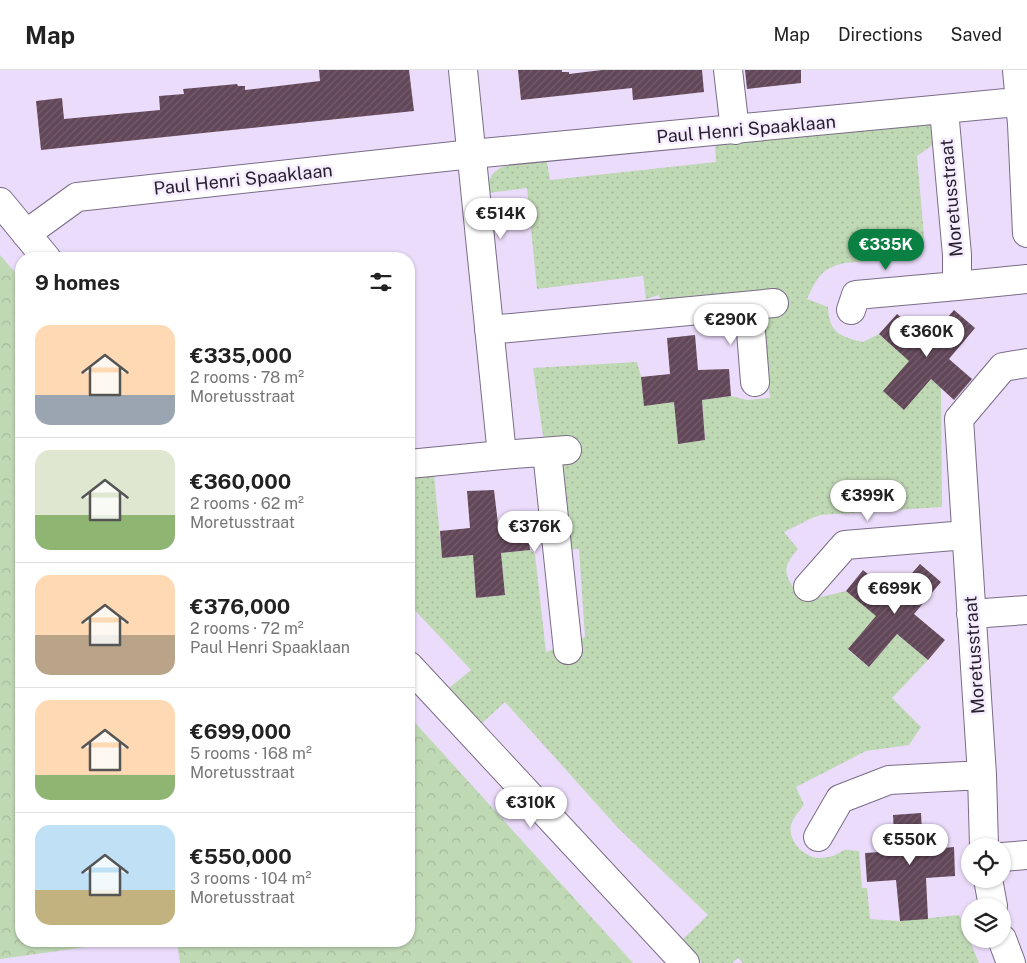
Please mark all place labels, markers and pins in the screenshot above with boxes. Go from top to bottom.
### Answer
pin: €514K [466,198,536,240]
pin: €335K [851,228,921,271]
pin: €290K [696,304,766,346]
pin: €360K [892,316,962,358]
pin: €399K [833,480,903,522]
pin: €376K [500,510,570,553]
pin: €699K [860,572,930,615]
pin: €310K [496,786,566,829]
pin: €550K [875,824,945,866]

